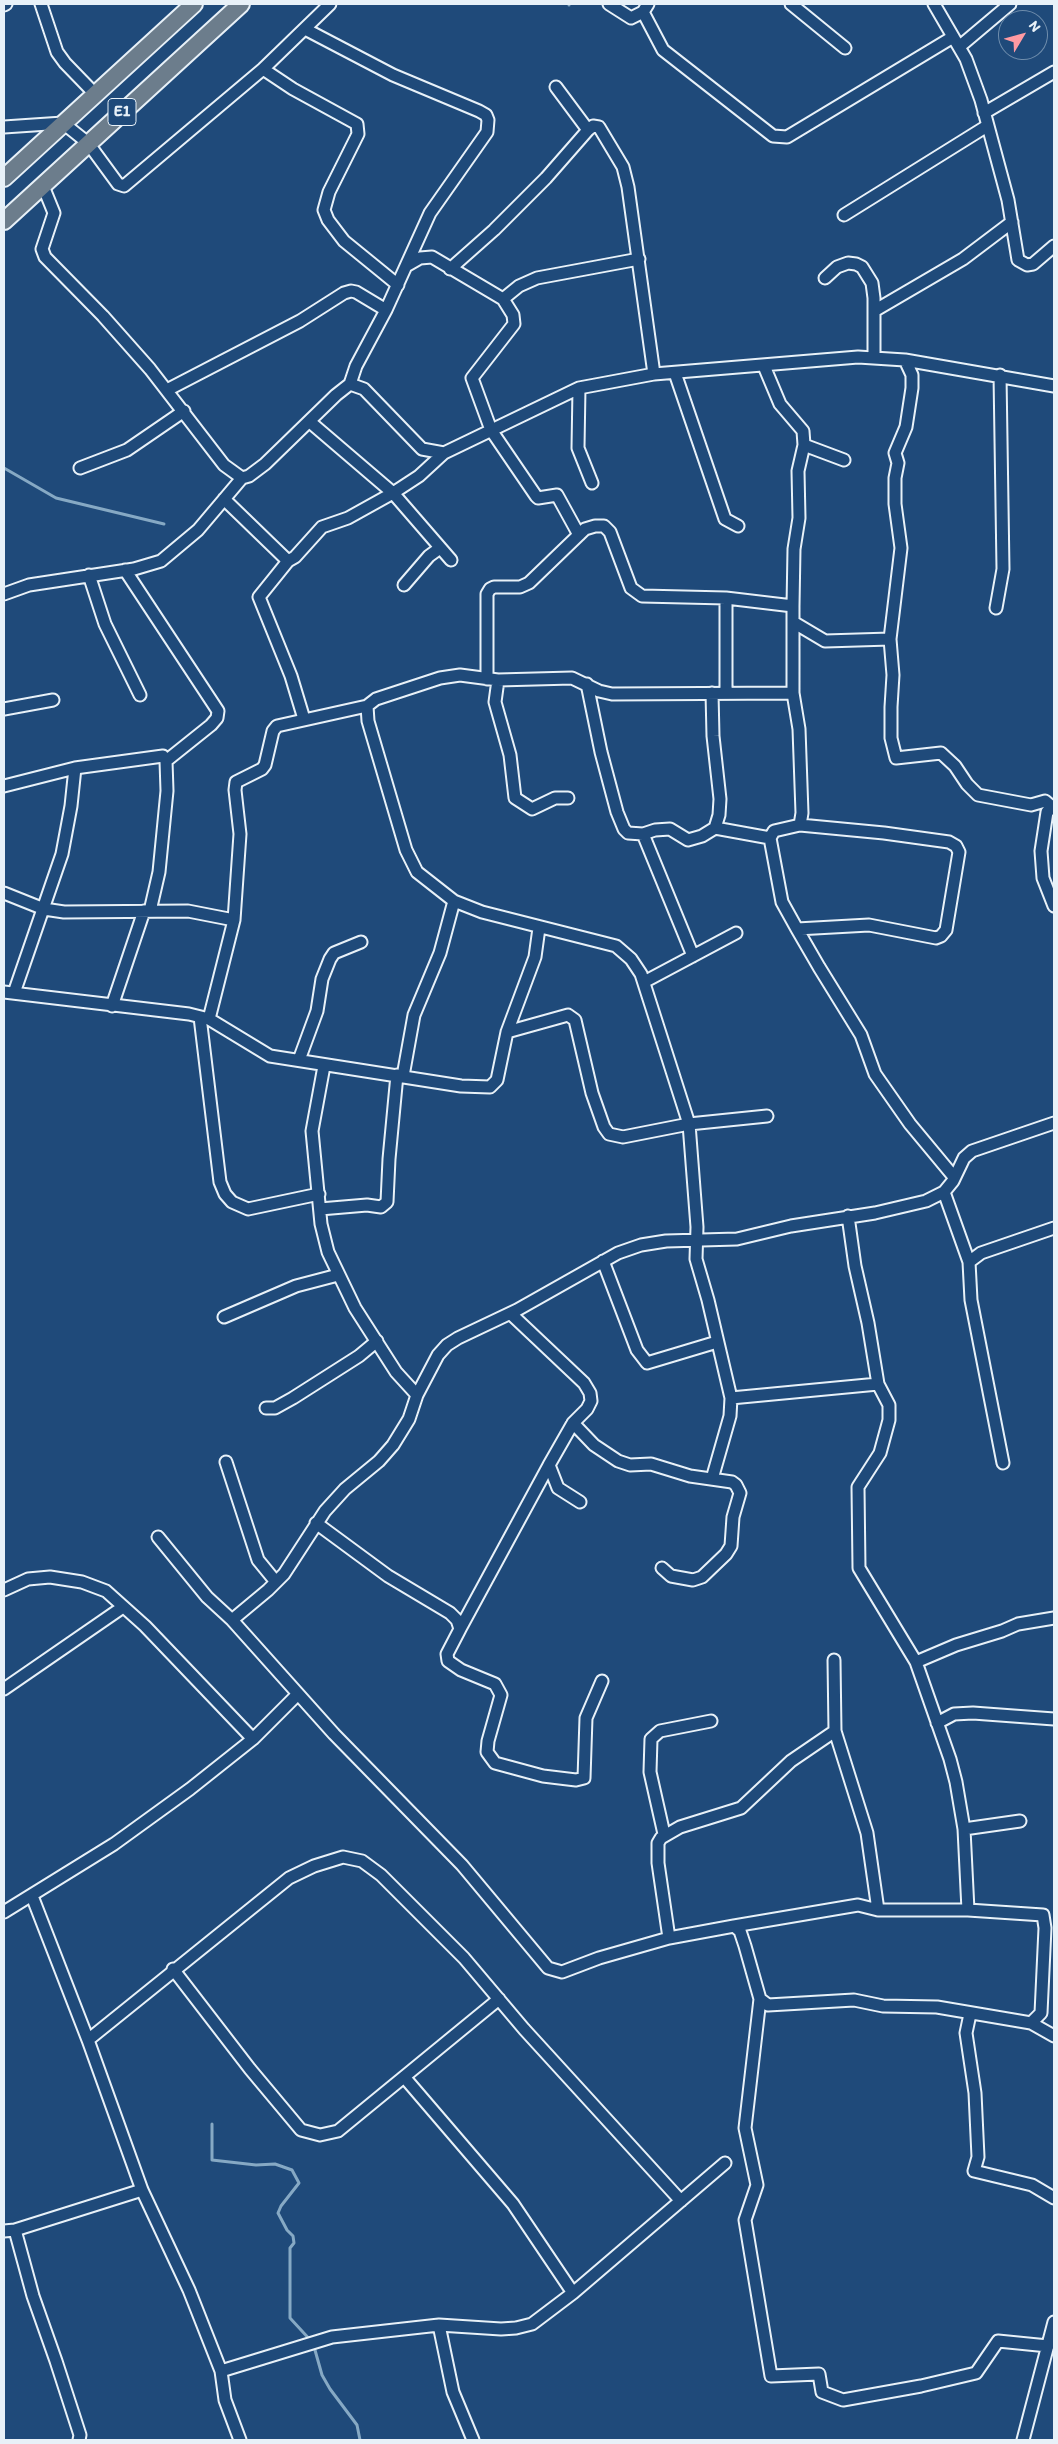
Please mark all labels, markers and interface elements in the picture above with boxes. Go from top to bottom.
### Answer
north arrow [998,10,1048,60]
text: N [1025,17,1044,35]
road number: E1 [108,98,136,125]

